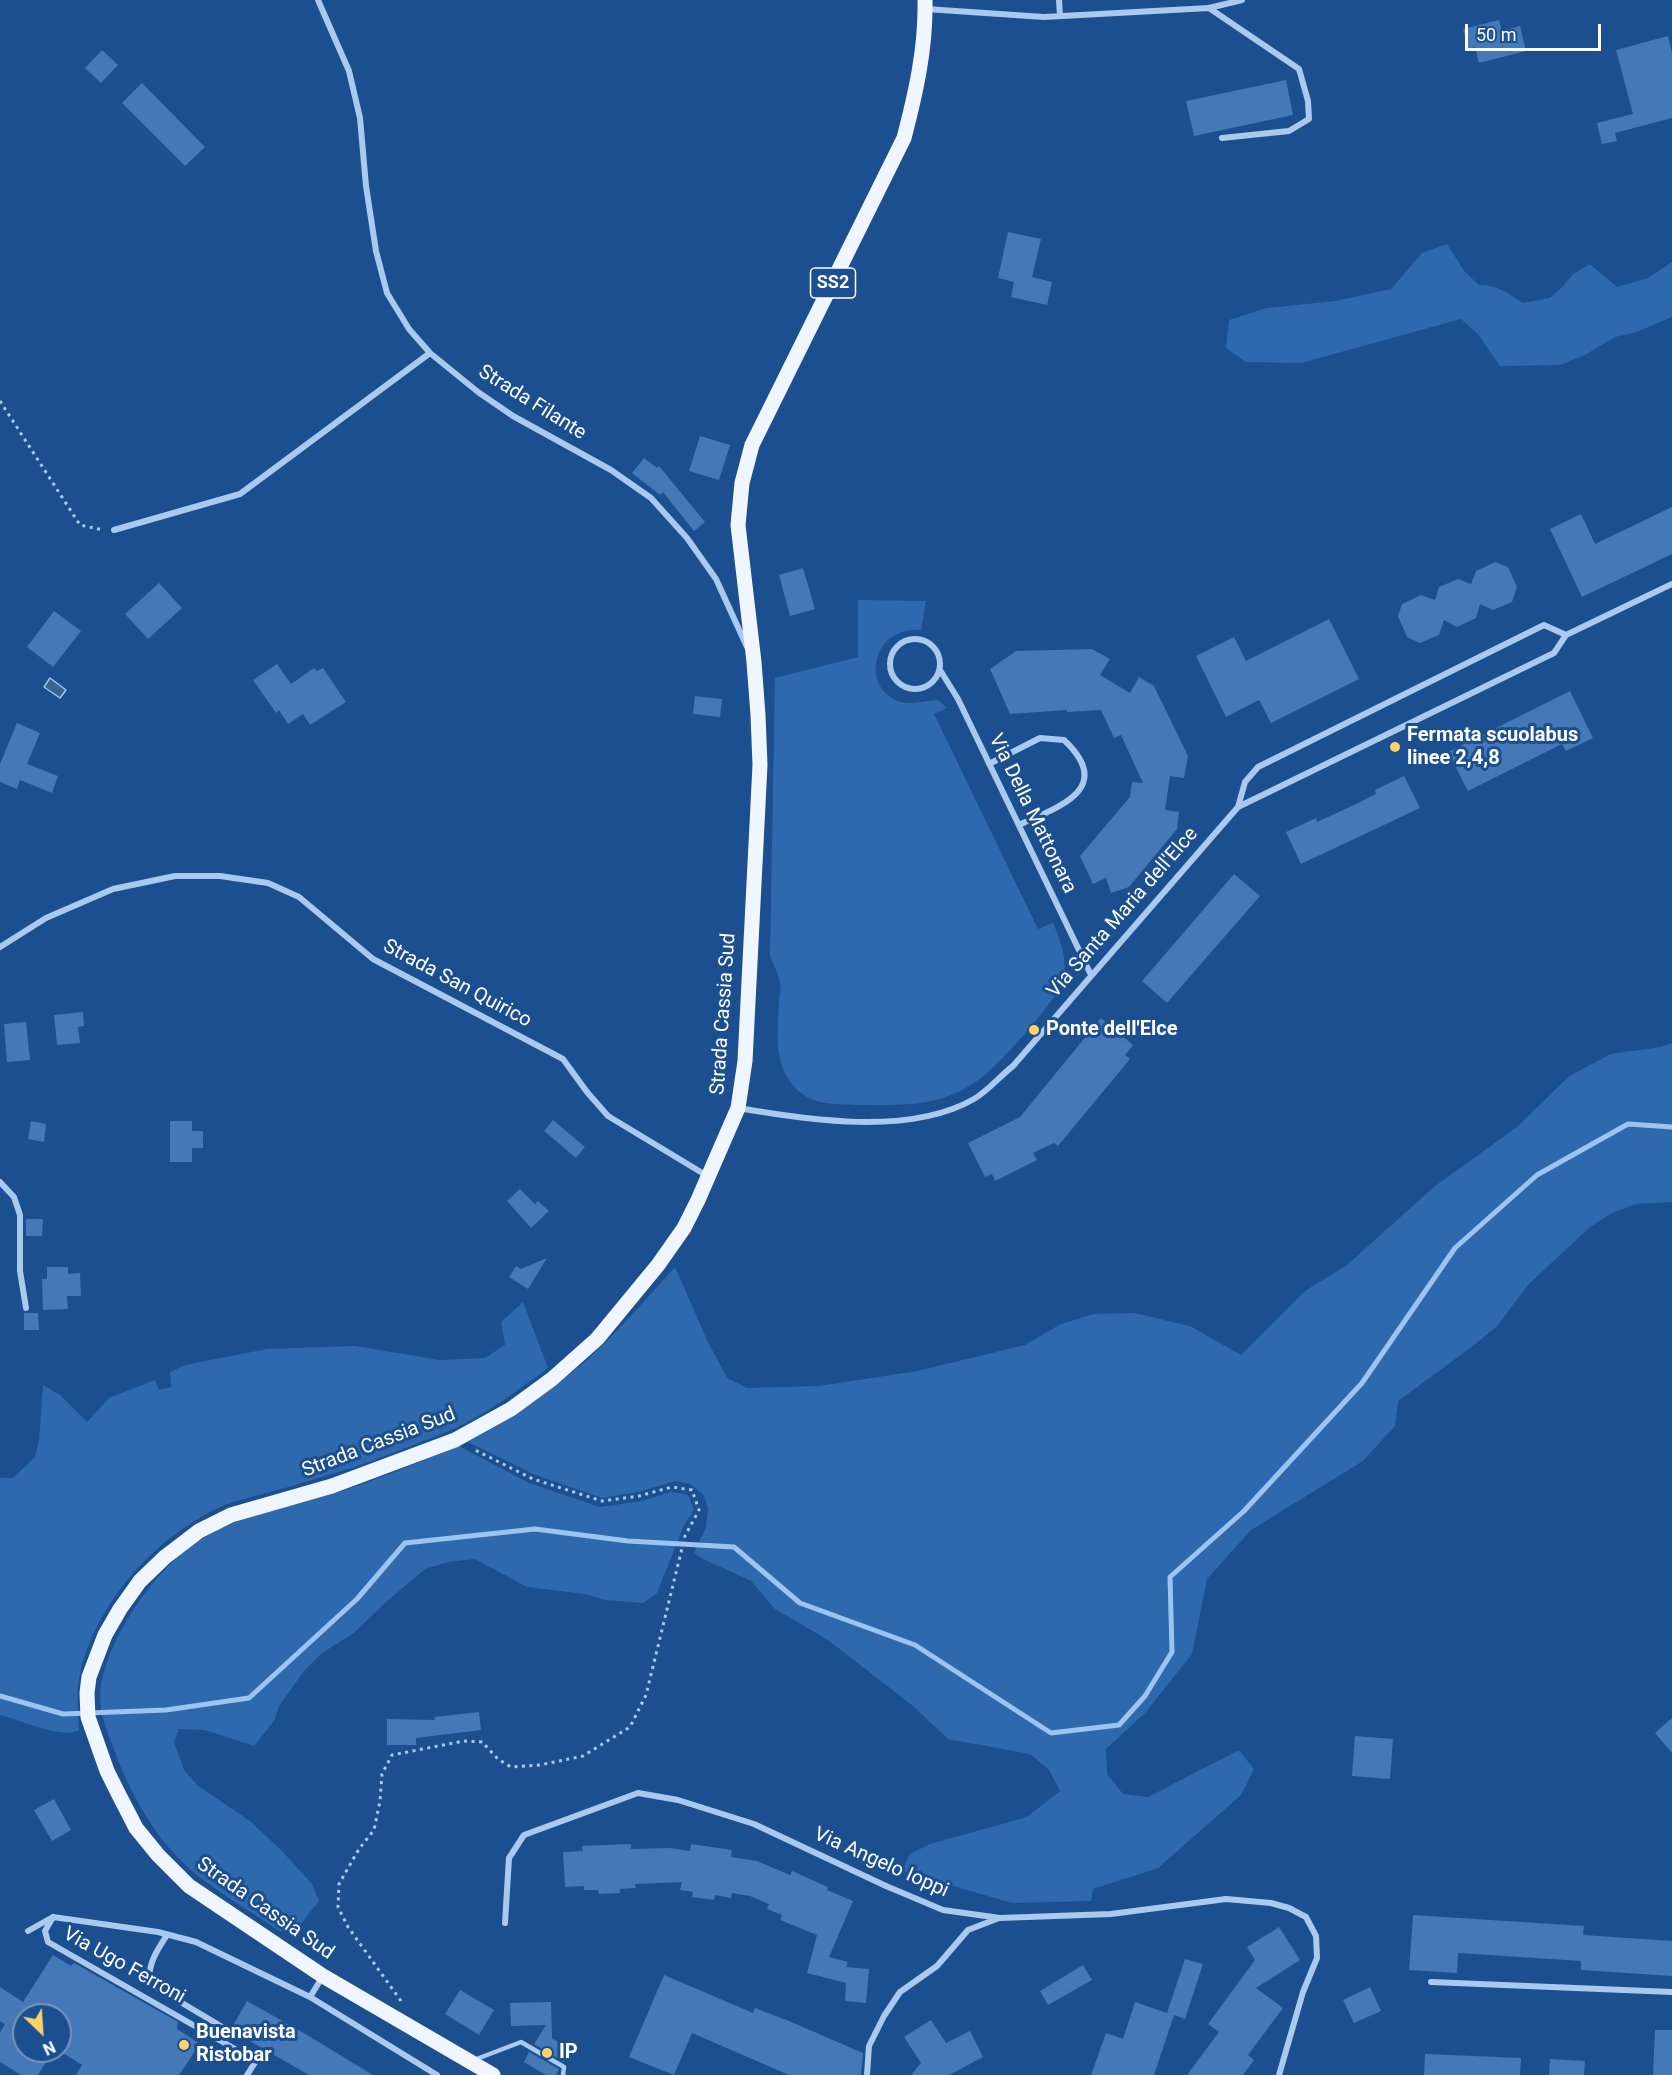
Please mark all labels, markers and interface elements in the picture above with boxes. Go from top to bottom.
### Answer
scale bar [1468,12,1604,50]
text: 50 m [1476,24,1516,45]
road number: SS2 [810,268,856,298]
street label: Strada Filante [474,360,590,446]
place label: Fermata scuolabus linee 2,4,8 [1407,724,1578,771]
street label: Via Della Mattonara [983,730,1081,898]
marker: Fermata scuolabus linee 2,4,8 [1388,740,1402,754]
street label: Via Santa Maria dell'Elce [1042,823,1204,1003]
street label: Strada Cassia Sud [706,932,742,1096]
street label: Strada San Quirico [379,935,535,1033]
place label: Ponte dell'Elce [1046,1018,1177,1042]
marker: Ponte dell'Elce [1027,1023,1041,1037]
street label: Strada Cassia Sud [299,1403,459,1483]
street label: Via Angelo Ioppi [810,1823,952,1903]
street label: Strada Cassia Sud [192,1853,338,1965]
street label: Via Ugo Ferroni [59,1923,189,2009]
north arrow [12,2003,72,2063]
place label: Buenavista Ristobar [196,2021,296,2068]
text: N [40,2037,58,2059]
marker: Buenavista Ristobar [177,2038,191,2052]
place label: IP [559,2041,578,2065]
marker: IP [540,2046,554,2060]

